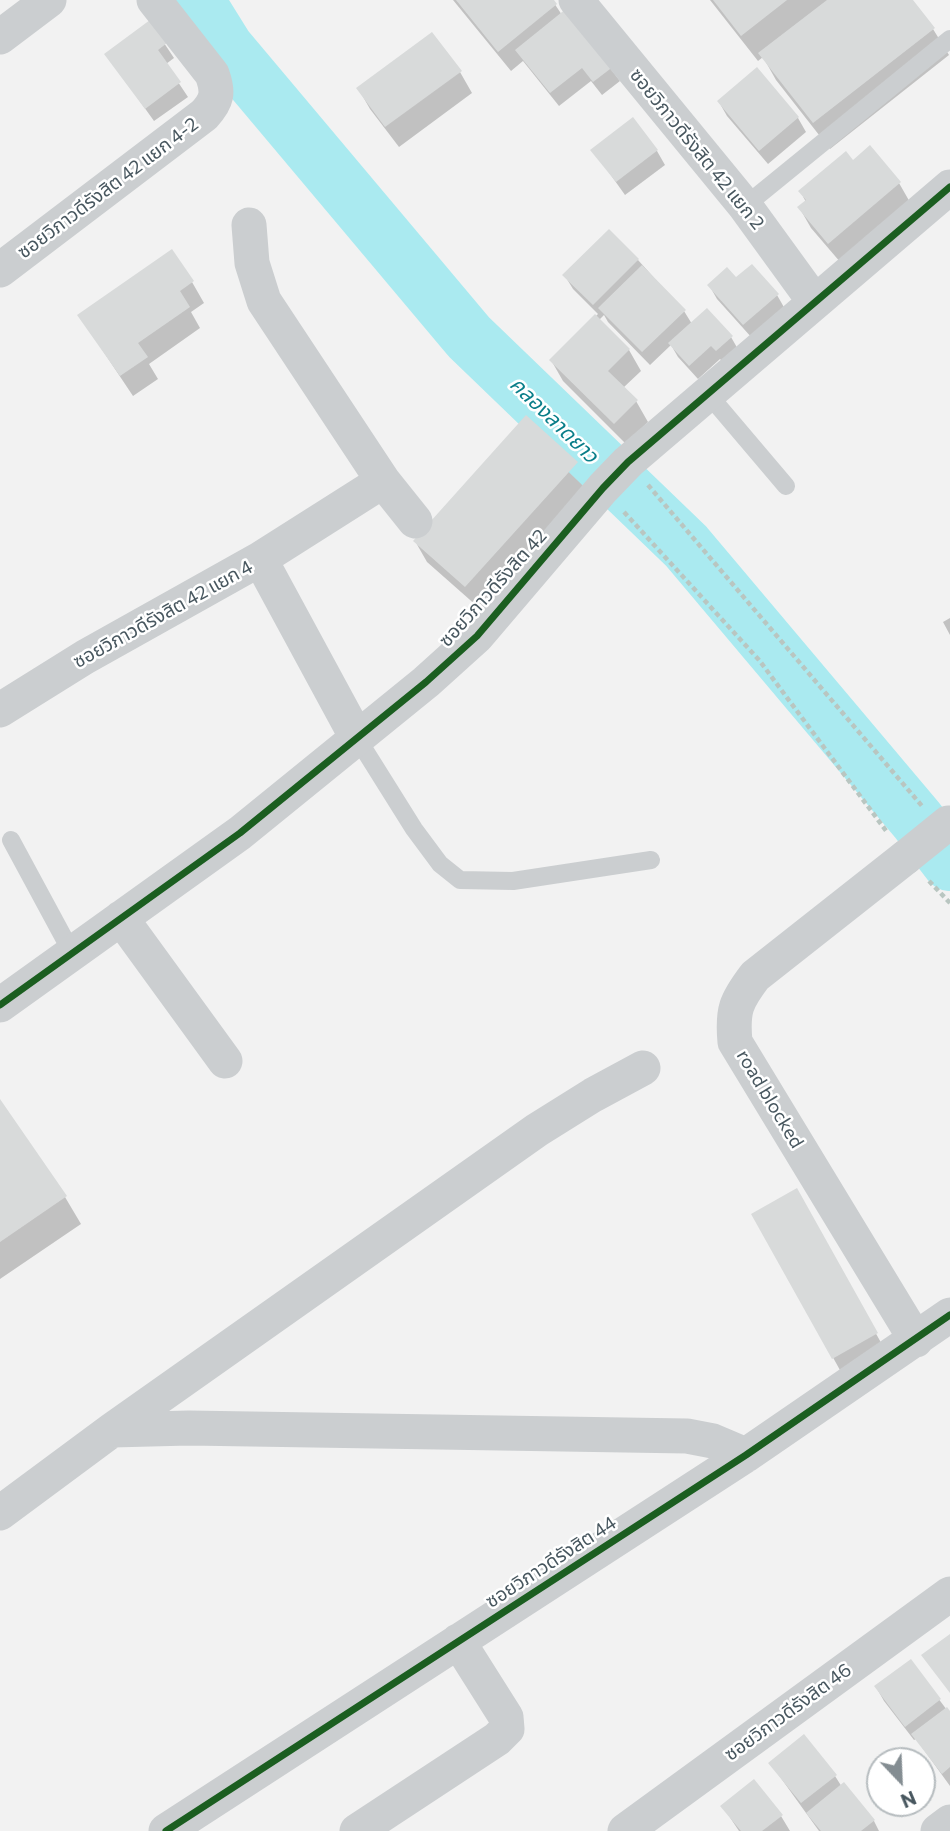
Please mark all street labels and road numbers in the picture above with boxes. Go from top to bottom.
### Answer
street label: ซอยวิภาวดีรังสิต 42 แยก 2 [625,64,769,234]
street label: ซอยวิภาวดีรังสิต 42 แยก 4-2 [13,113,203,263]
street label: ซอยวิภาวดีรังสิต 42 [434,525,552,651]
street label: ซอยวิภาวดีรังสิต 42 แยก 4 [69,555,257,673]
street label: road blocked [732,1046,808,1152]
street label: ซอยวิภาวดีรังสิต 44 [481,1511,621,1613]
street label: ซอยวิภาวดีรังสิต 46 [720,1658,856,1766]

